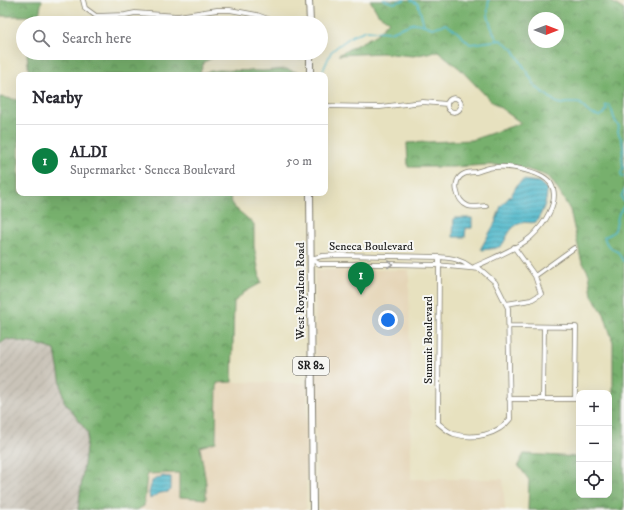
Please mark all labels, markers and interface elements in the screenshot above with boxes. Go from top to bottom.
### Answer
north arrow [528,12,564,48]
search box [16,16,328,60]
icon: search [30,27,52,49]
text: Search here [62,29,131,48]
text: Nearby [32,87,82,109]
text: ALDI [70,143,108,162]
text: 1 [43,153,47,169]
text: 50 m [286,153,312,169]
text: Supermarket · Seneca Boulevard [70,162,235,178]
street label: Seneca Boulevard [329,239,413,254]
street label: West Royalton Road [293,242,308,341]
one-way arrow [387,259,393,268]
pin: 1 [348,262,374,295]
street label: Summit Boulevard [421,296,436,384]
your location [378,310,398,330]
road number: SR 82 [293,357,329,375]
map controls [576,390,612,498]
button: + [576,390,612,426]
button: − [576,426,612,462]
button: locate [576,462,612,498]

